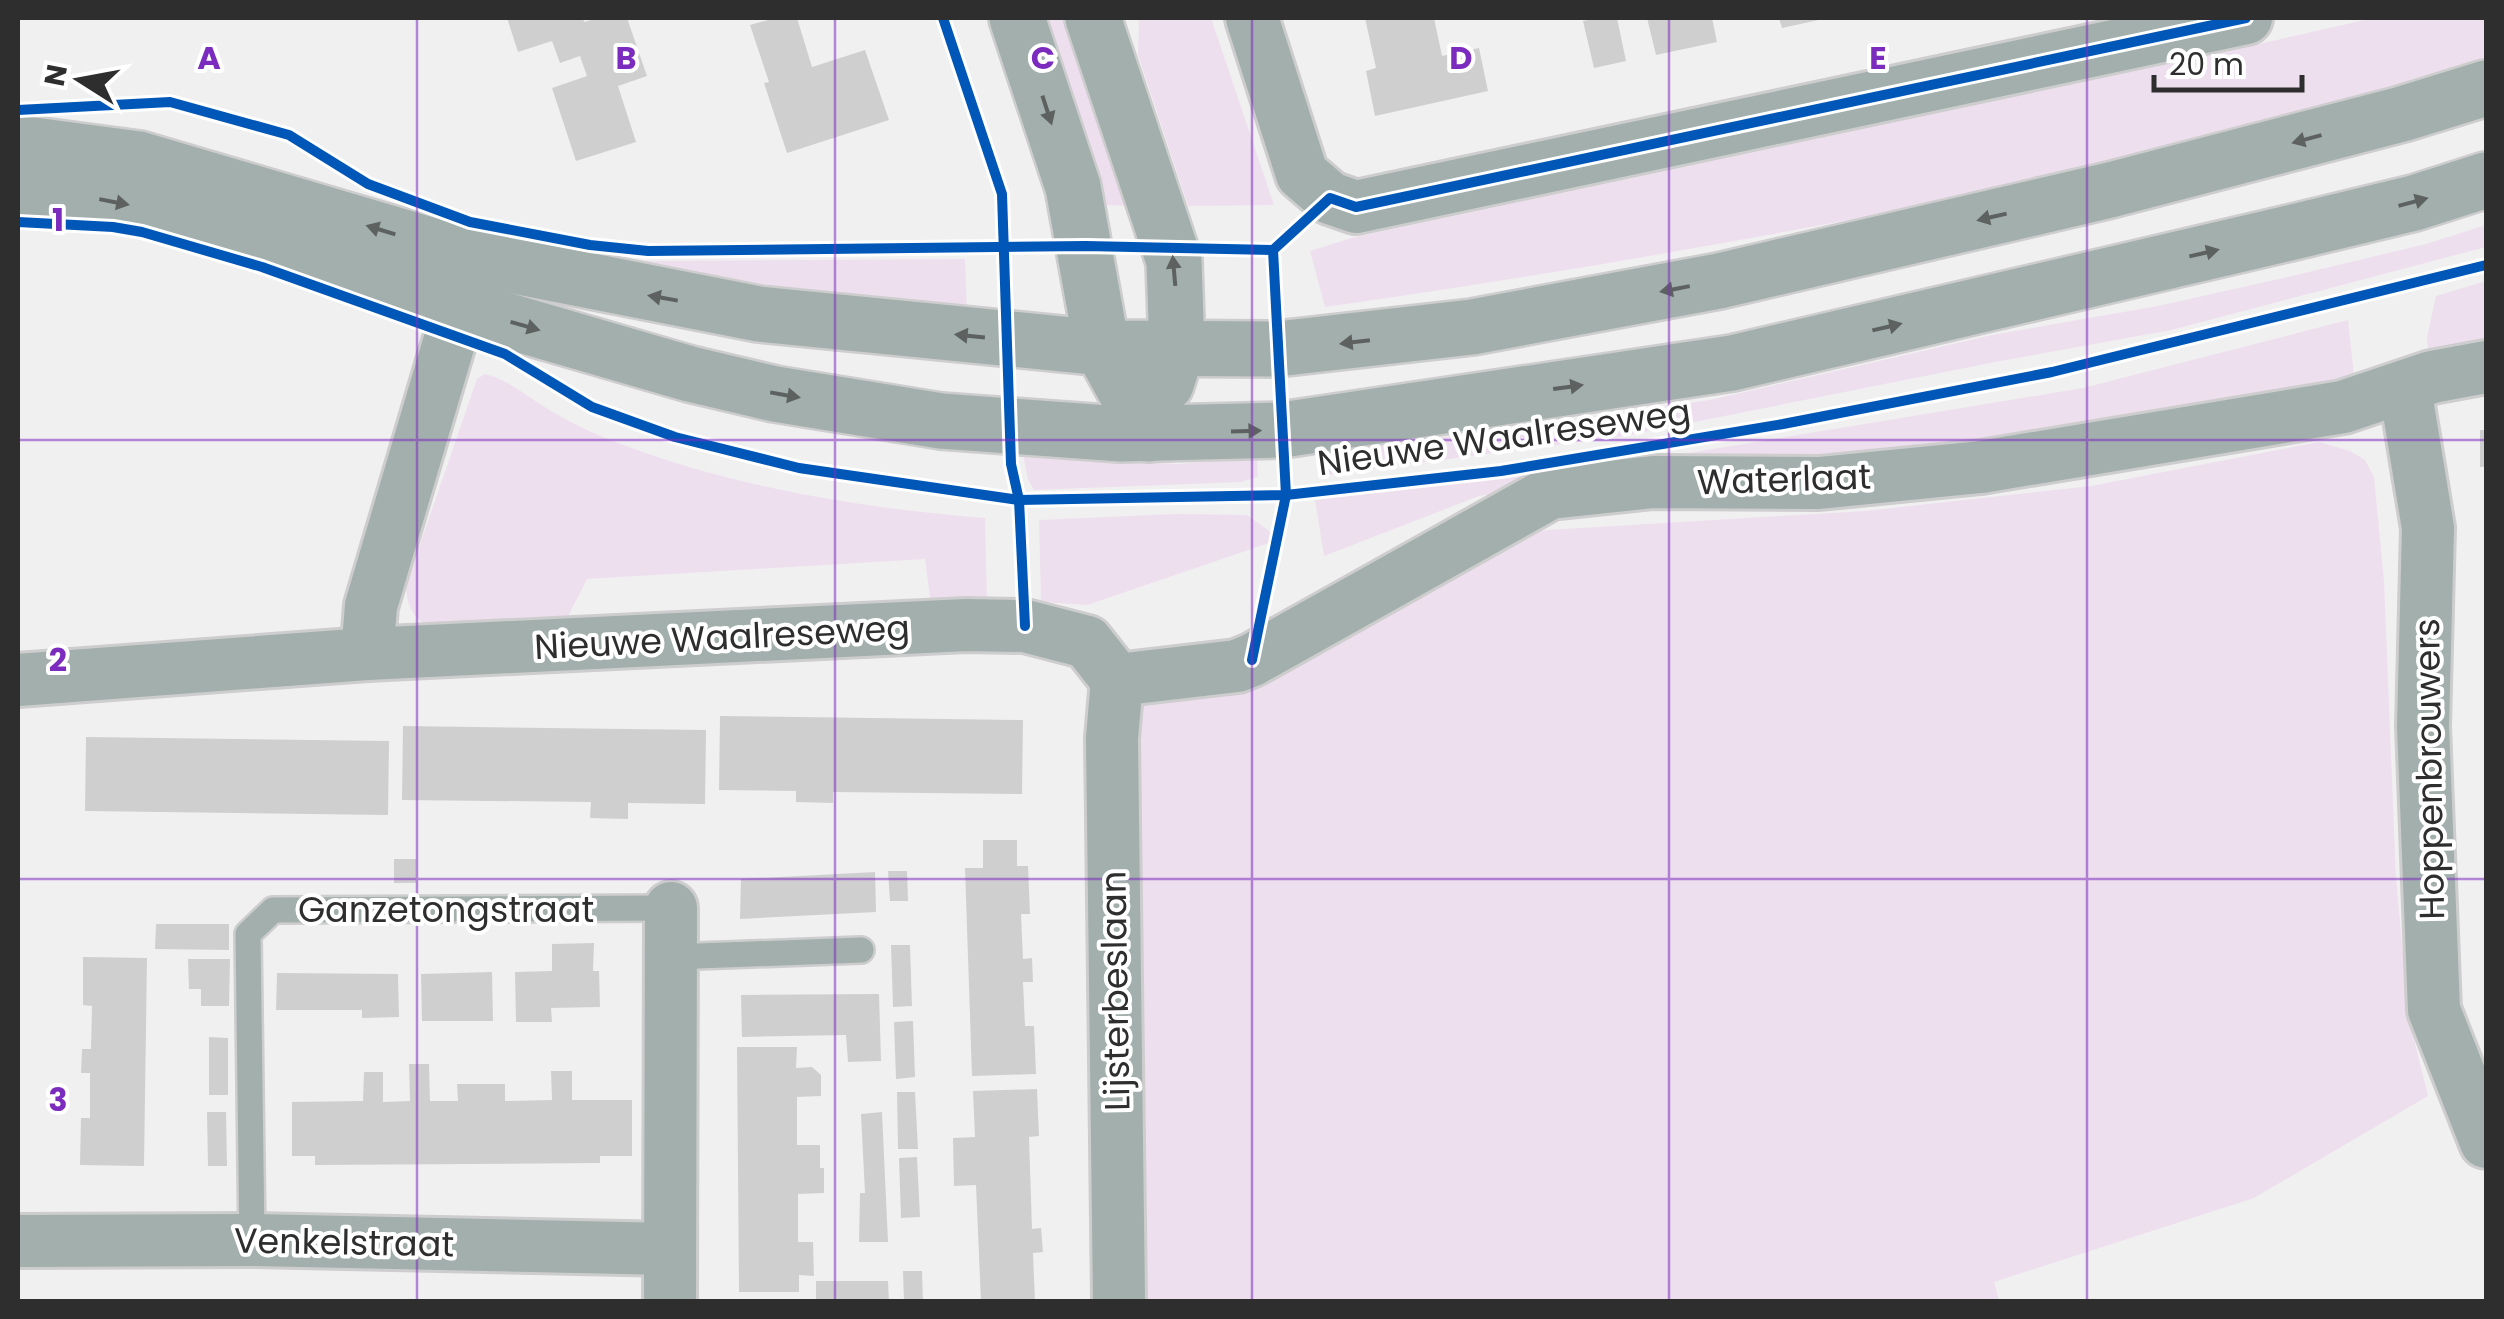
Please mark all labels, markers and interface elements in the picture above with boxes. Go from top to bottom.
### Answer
north arrow [30,30,130,130]
scale bar [2154,30,2302,92]
text: A [197,35,221,80]
text: B [615,35,637,80]
text: C [1031,35,1055,80]
text: D [1449,35,1473,80]
text: E [1869,35,1887,80]
text: 20 m [2169,43,2244,86]
text: N [35,61,77,89]
one-way arrow [1041,95,1056,125]
one-way arrow [2291,131,2322,147]
one-way arrow [2398,194,2429,209]
one-way arrow [98,195,130,210]
text: 1 [52,197,64,242]
one-way arrow [1976,210,2007,226]
one-way arrow [365,222,396,237]
one-way arrow [2189,245,2220,260]
one-way arrow [1165,255,1181,287]
one-way arrow [1659,282,1690,298]
one-way arrow [647,290,679,305]
one-way arrow [510,319,541,334]
one-way arrow [1872,319,1903,334]
one-way arrow [954,328,986,344]
one-way arrow [1338,334,1370,350]
one-way arrow [1553,379,1585,395]
street label: Nieuwe Waalreseweg [1314,387,1694,487]
one-way arrow [770,388,801,404]
one-way arrow [1231,423,1263,439]
street label: Waterlaat [1696,451,1872,507]
street label: Nieuwe Waalreseweg [533,603,911,671]
street label: Hoppenbrouwers [2402,618,2456,920]
text: 2 [49,637,67,682]
street label: Lijsterbeslaan [1088,871,1142,1111]
street label: Ganzetongstraat [298,885,594,934]
text: 3 [48,1077,68,1122]
street label: Venkelstraat [233,1216,455,1268]

